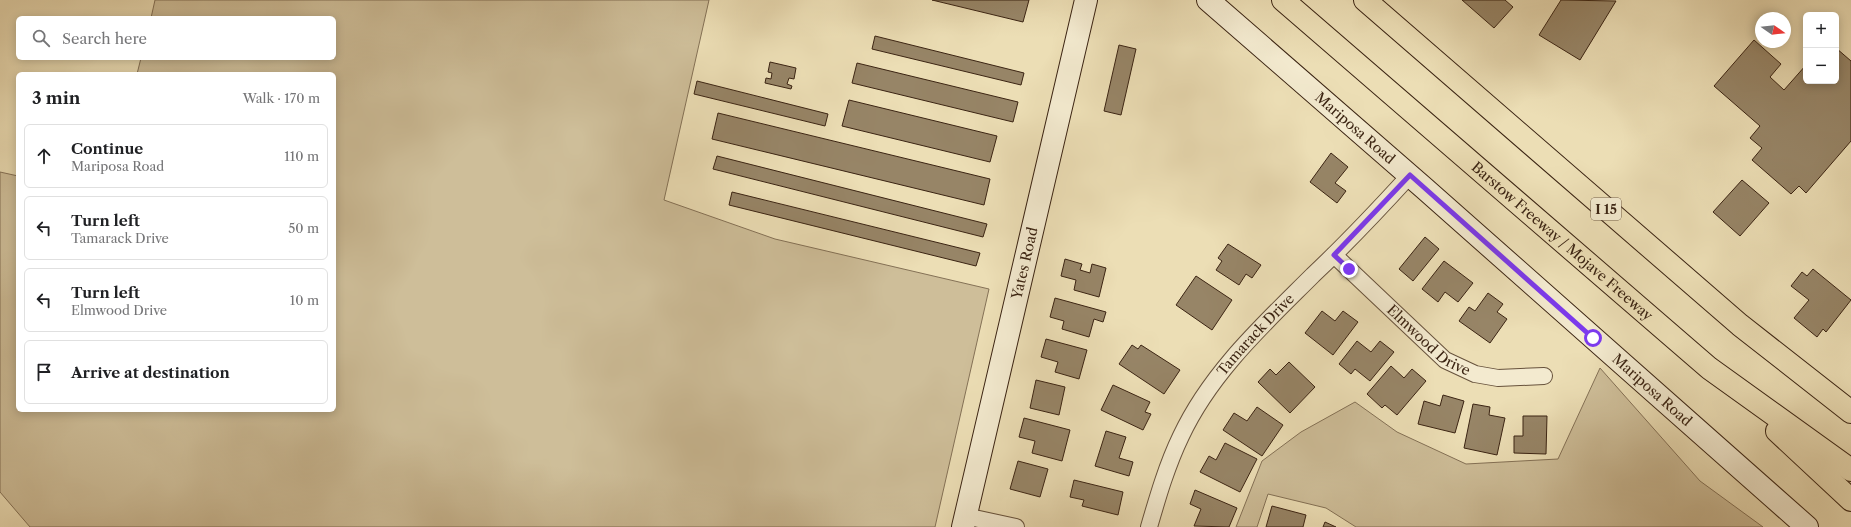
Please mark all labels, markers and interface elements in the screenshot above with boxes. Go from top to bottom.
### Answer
north arrow [1755,12,1791,48]
map controls [1803,12,1839,84]
button: + [1803,12,1839,48]
search box [16,16,336,60]
icon: search [30,27,52,49]
text: Search here [62,29,147,48]
button: − [1803,48,1839,84]
text: 3 min [32,88,81,108]
street label: Mariposa Road [1311,88,1399,168]
text: Walk · 170 m [243,90,320,106]
text: Continue [71,139,143,158]
icon: ahead [33,145,55,167]
text: 110 m [284,148,319,164]
text: Mariposa Road [71,158,164,174]
street label: Barstow Freeway / Mojave Freeway [1468,158,1657,325]
road number: I 15 [1591,198,1621,220]
text: Turn left [71,211,140,230]
icon: left [33,217,55,239]
text: 50 m [288,220,319,236]
street label: Yates Road [1007,225,1042,302]
text: Tamarack Drive [71,230,169,246]
route end [1340,260,1358,278]
text: Turn left [71,283,140,302]
icon: left [33,289,55,311]
street label: Tamarack Drive [1213,290,1298,379]
text: 10 m [290,292,319,308]
street label: Elmwood Drive [1383,301,1473,380]
text: Elmwood Drive [71,302,167,318]
route start [1584,329,1602,347]
street label: Mariposa Road [1609,350,1696,430]
icon: arrive [33,361,55,383]
text: Arrive at destination [71,363,230,382]

